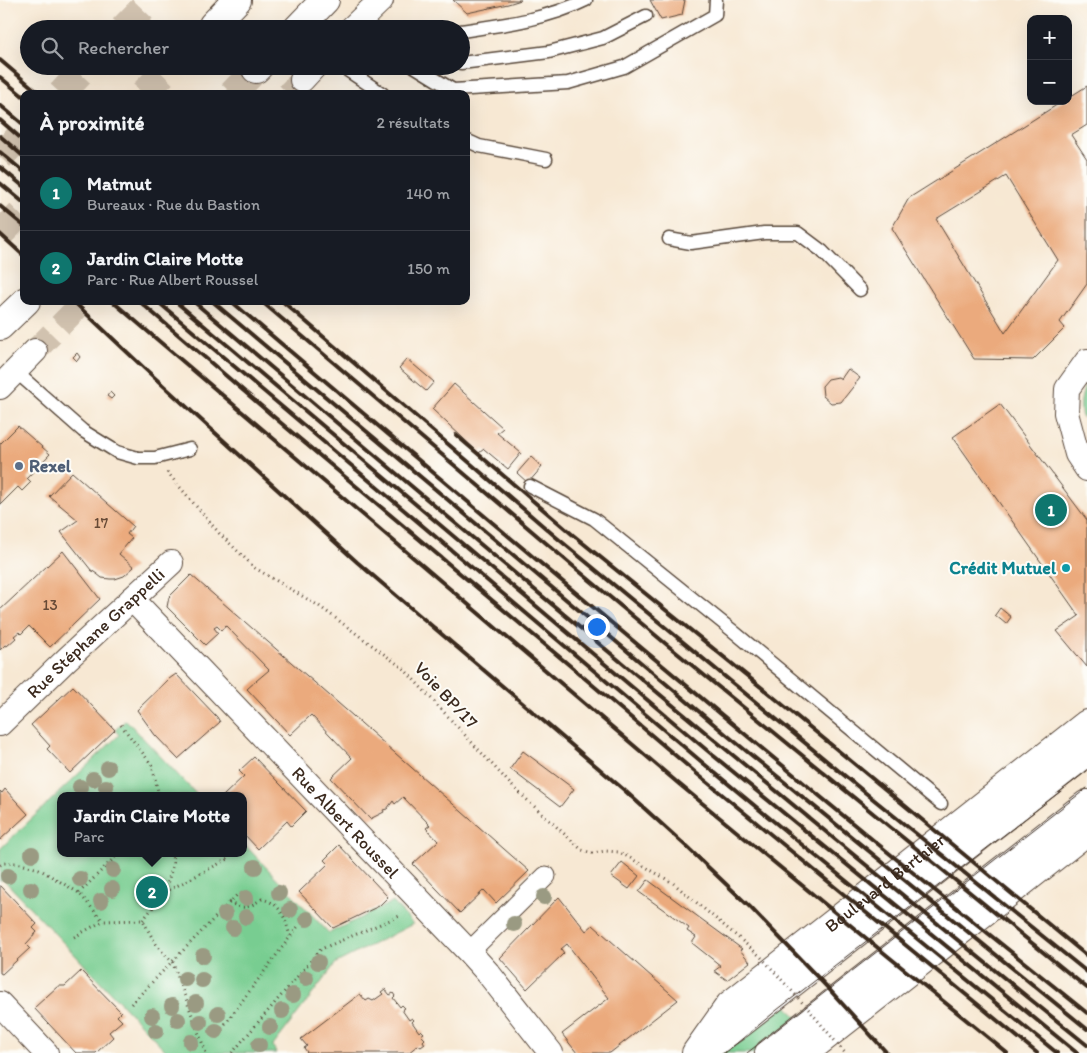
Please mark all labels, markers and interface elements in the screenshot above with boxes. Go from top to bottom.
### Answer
map controls [1027,15,1072,105]
button: + [1027,15,1072,60]
search box [20,20,470,75]
icon: search [38,34,66,62]
text: Rechercher [78,36,169,59]
button: − [1027,60,1072,105]
text: À proximité [40,110,145,135]
text: 2 résultats [376,113,450,132]
text: Matmut [87,172,152,195]
text: 1 [52,184,60,203]
text: 140 m [406,184,450,203]
text: Bureaux · Rue du Bastion [87,195,260,214]
text: Jardin Claire Motte [87,247,243,270]
text: 2 [52,259,60,278]
text: 150 m [407,259,450,278]
text: Parc · Rue Albert Roussel [87,270,258,289]
place label: Rexel [29,455,72,477]
marker: Rexel [13,460,25,472]
pin: 1 [1035,491,1067,529]
house number: 17 [94,514,109,532]
place label: Crédit Mutuel [949,557,1057,579]
marker: Crédit Mutuel [1060,562,1072,574]
street label: Rue Stéphane Grappelli [22,563,169,703]
house number: 13 [42,596,58,614]
your location [584,614,610,640]
street label: Voie BP/17 [410,657,482,733]
street label: Rue Albert Roussel [287,762,404,883]
popup [57,792,247,857]
text: Jardin Claire Motte [74,804,230,827]
text: Parc [74,827,104,846]
street label: Boulevard Berthier [820,829,950,937]
pin: 2 [136,873,168,911]

